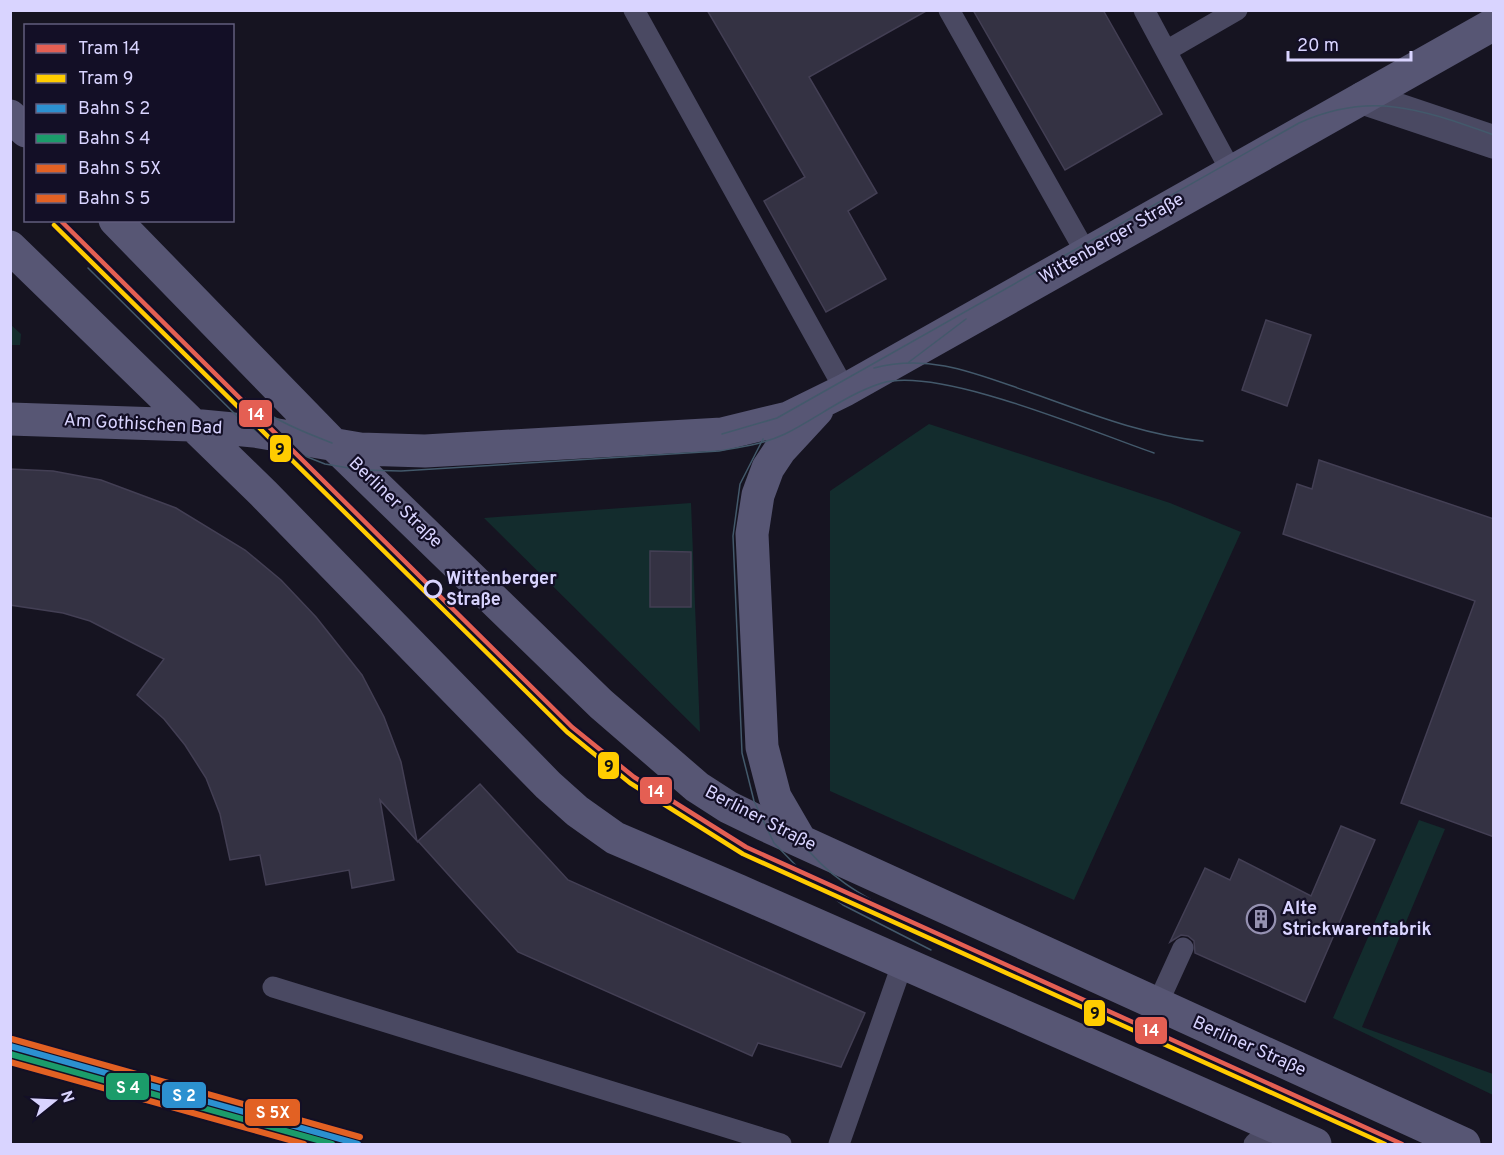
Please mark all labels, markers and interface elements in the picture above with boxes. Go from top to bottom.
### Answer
legend [24,24,234,222]
scale bar [1288,24,1411,62]
text: 20 m [1297,35,1339,58]
text: Tram 14 [78,38,140,61]
text: Tram 9 [78,68,134,91]
text: Bahn S 2 [78,98,150,121]
text: Bahn S 4 [78,128,150,151]
text: Bahn S 5X [78,158,161,181]
text: Bahn S 5 [78,188,150,211]
street label: Wittenberger Straße [1036,188,1188,290]
line badge: 14 [238,399,273,428]
text: 14 [248,406,264,426]
street label: Am Gothischen Bad [63,409,223,441]
line badge: 9 [269,434,292,463]
text: 9 [275,441,285,461]
street label: Berliner Straße [343,452,447,554]
place label: Wittenberger Straße [446,568,557,612]
marker: Wittenberger Straße [424,580,442,598]
line badge: 9 [597,751,620,780]
text: 9 [604,758,614,778]
line badge: 14 [639,776,673,805]
street label: Berliner Straße [700,781,820,857]
text: 14 [648,783,664,803]
place label: Alte Strickwarenfabrik [1282,898,1432,942]
building icon: Alte Strickwarenfabrik [1245,903,1277,935]
line badge: 9 [1083,999,1106,1027]
text: 9 [1090,1005,1100,1025]
street label: Berliner Straße [1189,1012,1309,1082]
line badge: 14 [1134,1016,1168,1045]
text: 14 [1143,1022,1159,1042]
north arrow [24,1071,84,1131]
line badge: S 4 [105,1072,150,1101]
text: S 4 [116,1079,140,1099]
line badge: S 2 [161,1081,207,1109]
text: S 2 [172,1087,196,1107]
text: N [55,1088,78,1106]
line badge: S 5X [244,1098,301,1127]
text: S 5X [256,1104,290,1124]

